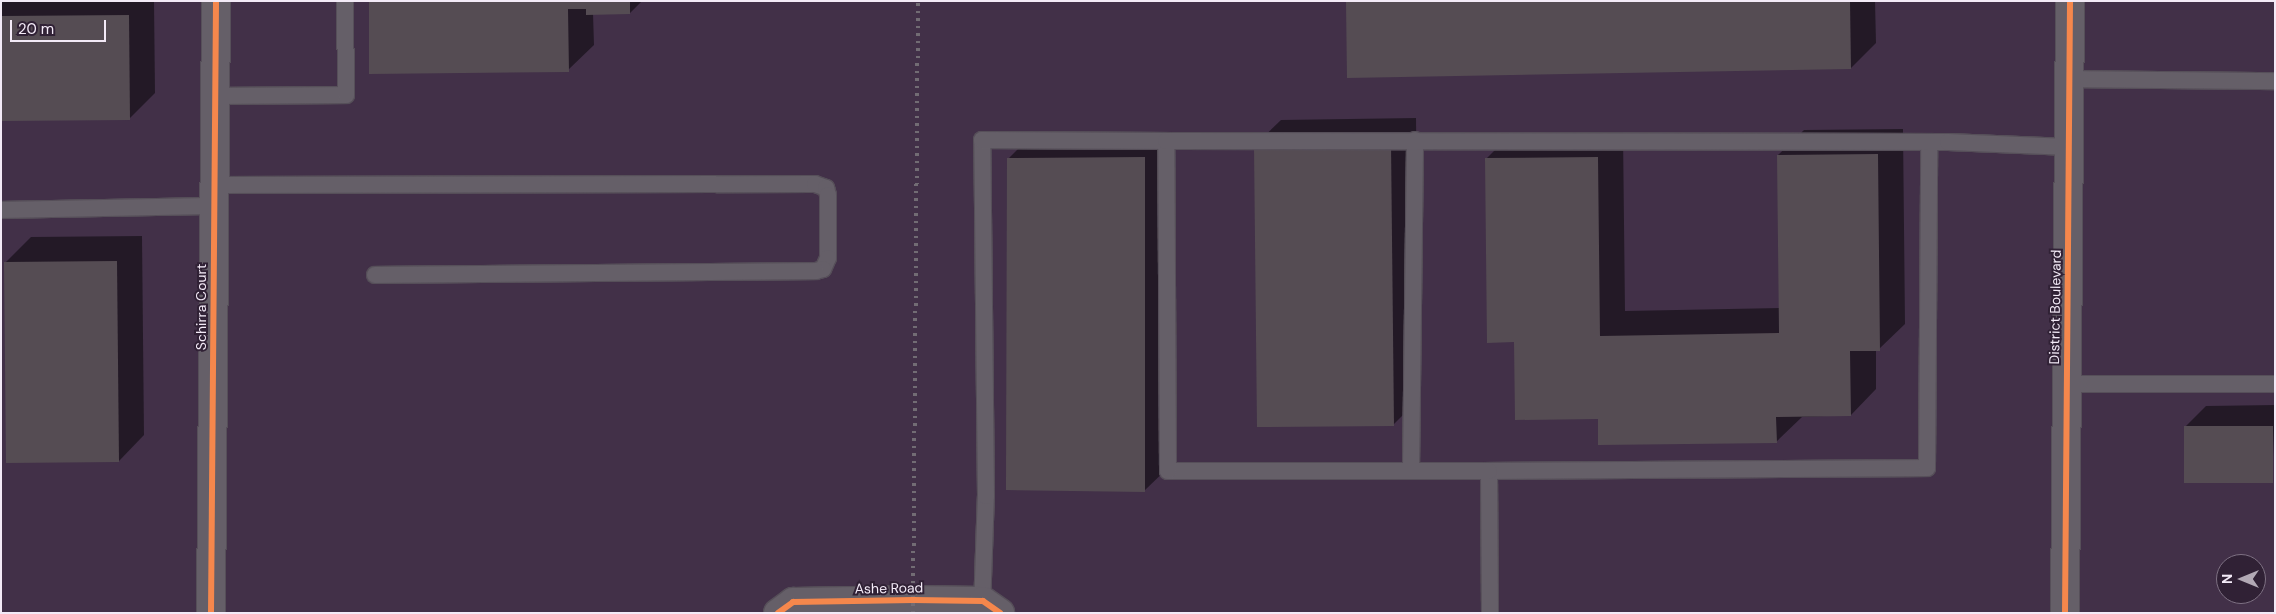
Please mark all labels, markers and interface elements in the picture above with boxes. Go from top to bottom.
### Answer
scale bar [12,10,109,42]
text: 20 m [18,19,54,39]
street label: District Boulevard [2046,250,2064,364]
street label: Schirra Court [193,264,209,350]
north arrow [2216,554,2266,604]
text: N [2218,574,2236,584]
street label: Ashe Road [855,579,923,597]

